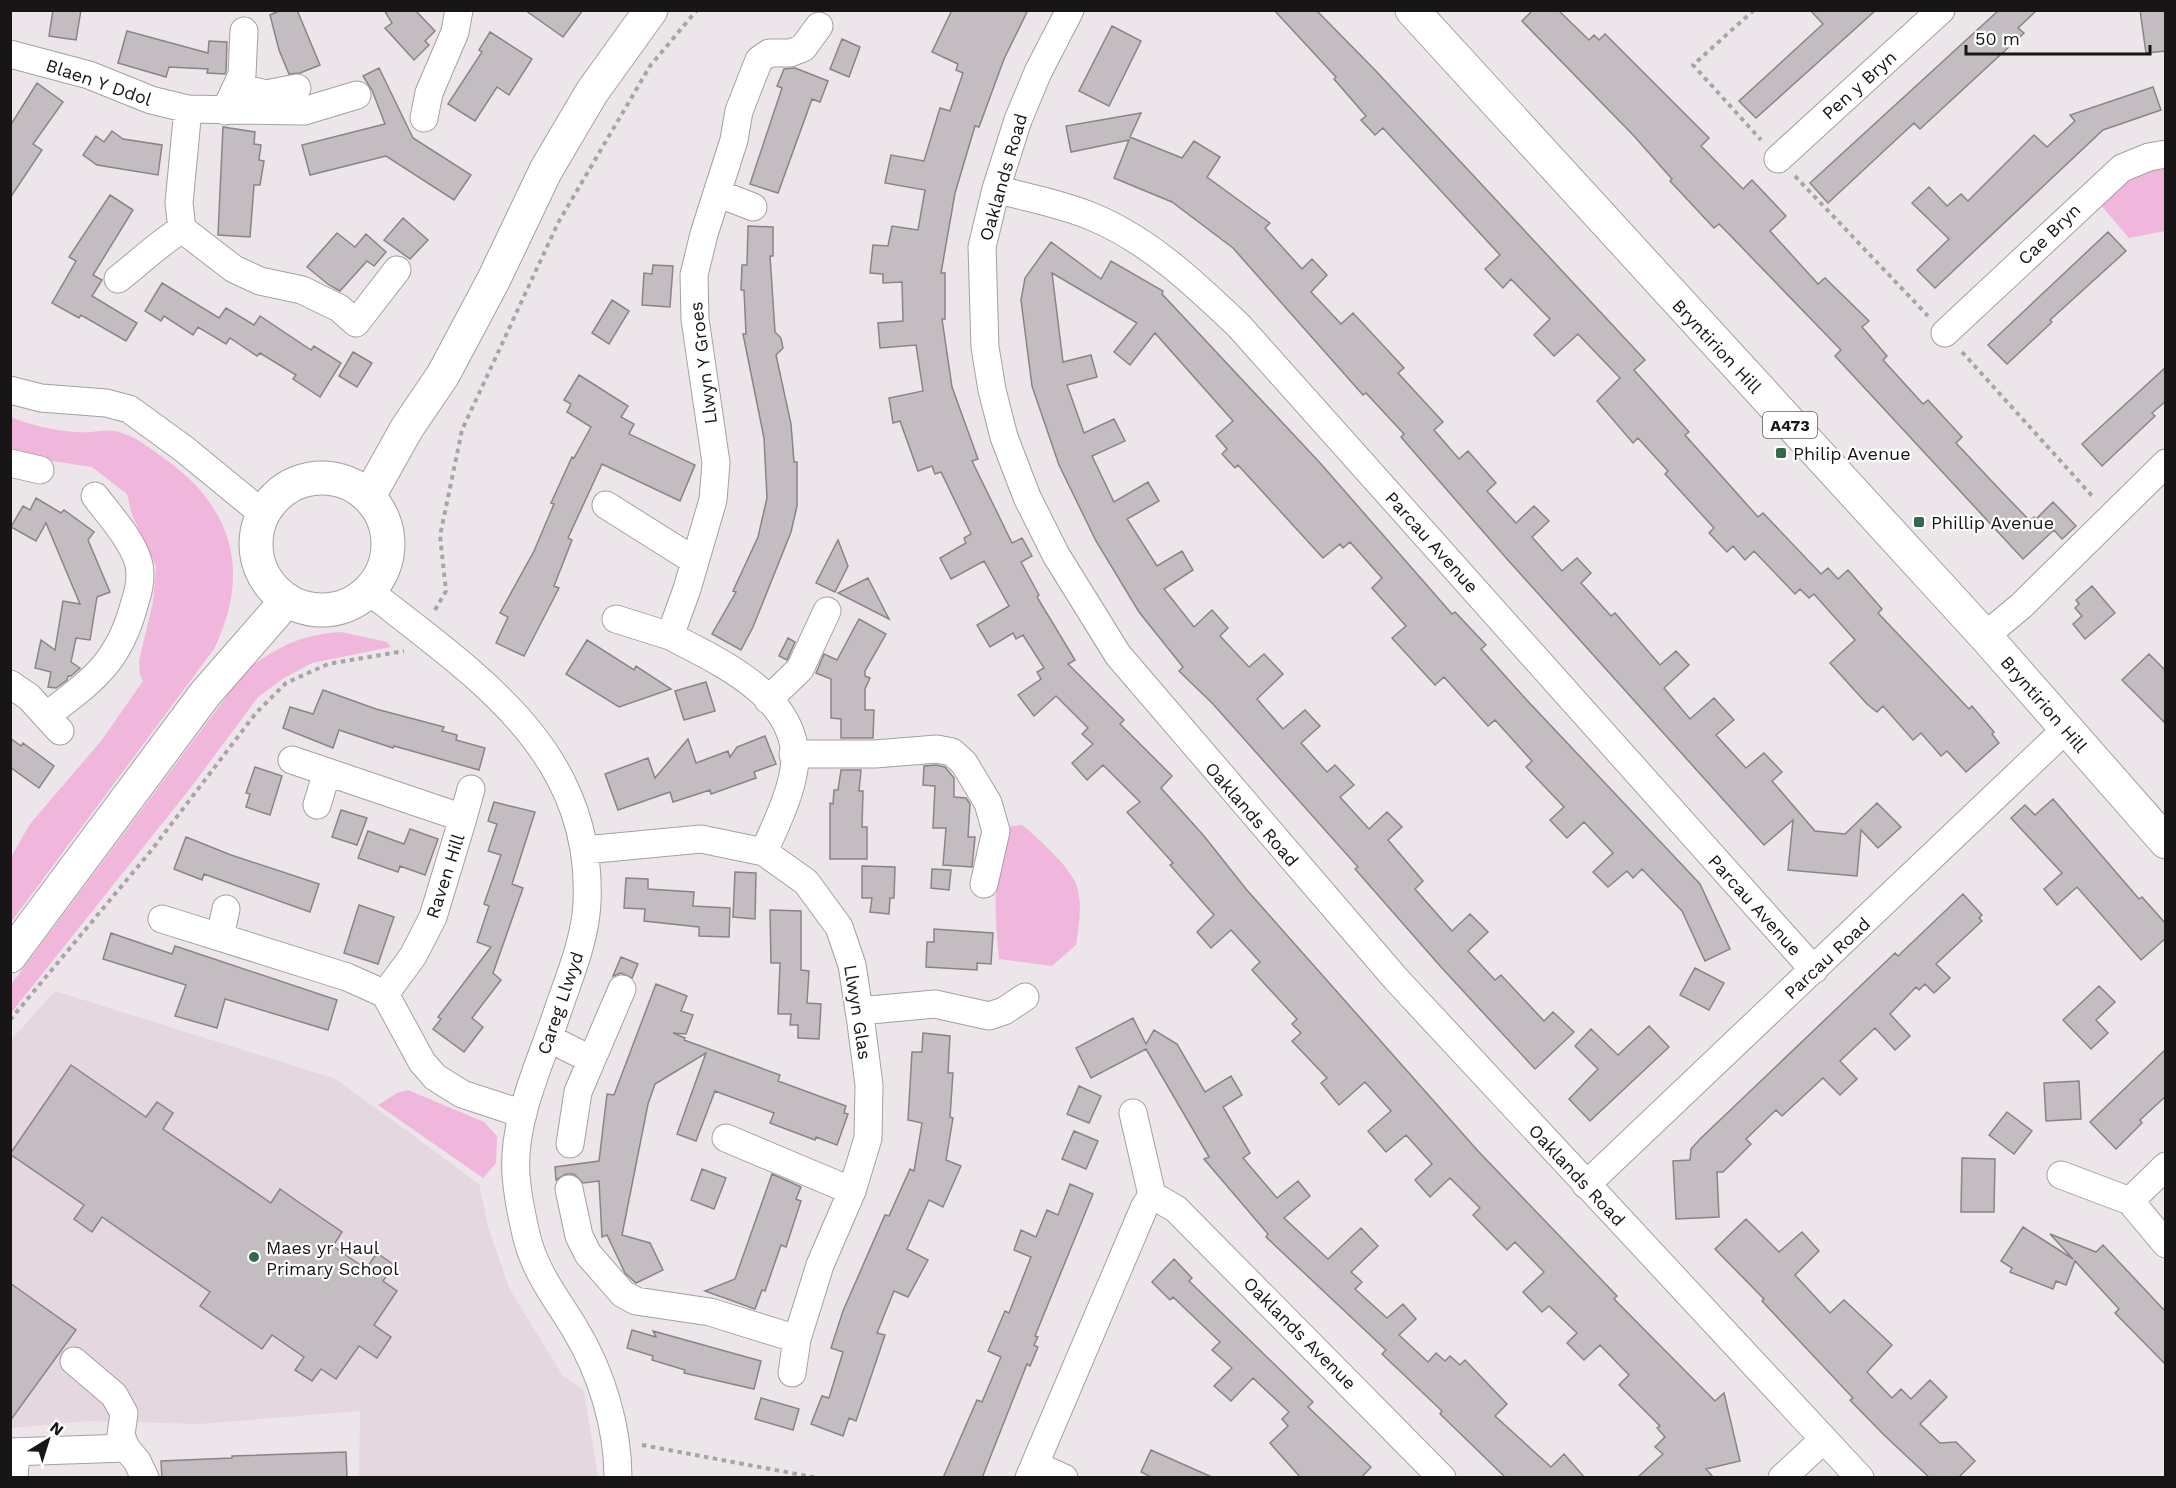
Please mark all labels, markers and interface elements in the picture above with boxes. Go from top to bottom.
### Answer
scale bar [1966,18,2150,56]
text: 50 m [1975,28,2020,49]
street label: Pen y Bryn [1818,46,1900,124]
street label: Blaen Y Ddol [43,54,155,110]
street label: Oaklands Road [975,111,1031,243]
street label: Cae Bryn [2013,199,2085,269]
street label: Bryntirion Hill [1668,295,1766,398]
street label: Llwyn Y Groes [685,301,721,425]
road number: A473 [1763,412,1817,438]
place label: Philip Avenue [1793,443,1911,464]
marker: Philip Avenue [1774,446,1788,460]
street label: Parcau Avenue [1381,487,1483,597]
place label: Phillip Avenue [1931,512,2054,533]
marker: Phillip Avenue [1912,515,1926,529]
street label: Bryntirion Hill [1996,651,2092,757]
street label: Oaklands Road [1201,757,1303,871]
street label: Raven Hill [421,830,469,921]
street label: Parcau Avenue [1704,850,1806,960]
street label: Parcau Road [1780,913,1874,1003]
street label: Careg Llwyd [533,949,587,1057]
street label: Llwyn Glas [840,963,876,1061]
street label: Oaklands Road [1524,1120,1630,1230]
place label: Maes yr Haul Primary School [266,1237,399,1279]
marker: Maes yr Haul Primary School [247,1250,261,1264]
street label: Oaklands Avenue [1239,1272,1361,1394]
north arrow [18,1410,78,1470]
text: N [46,1417,67,1440]

